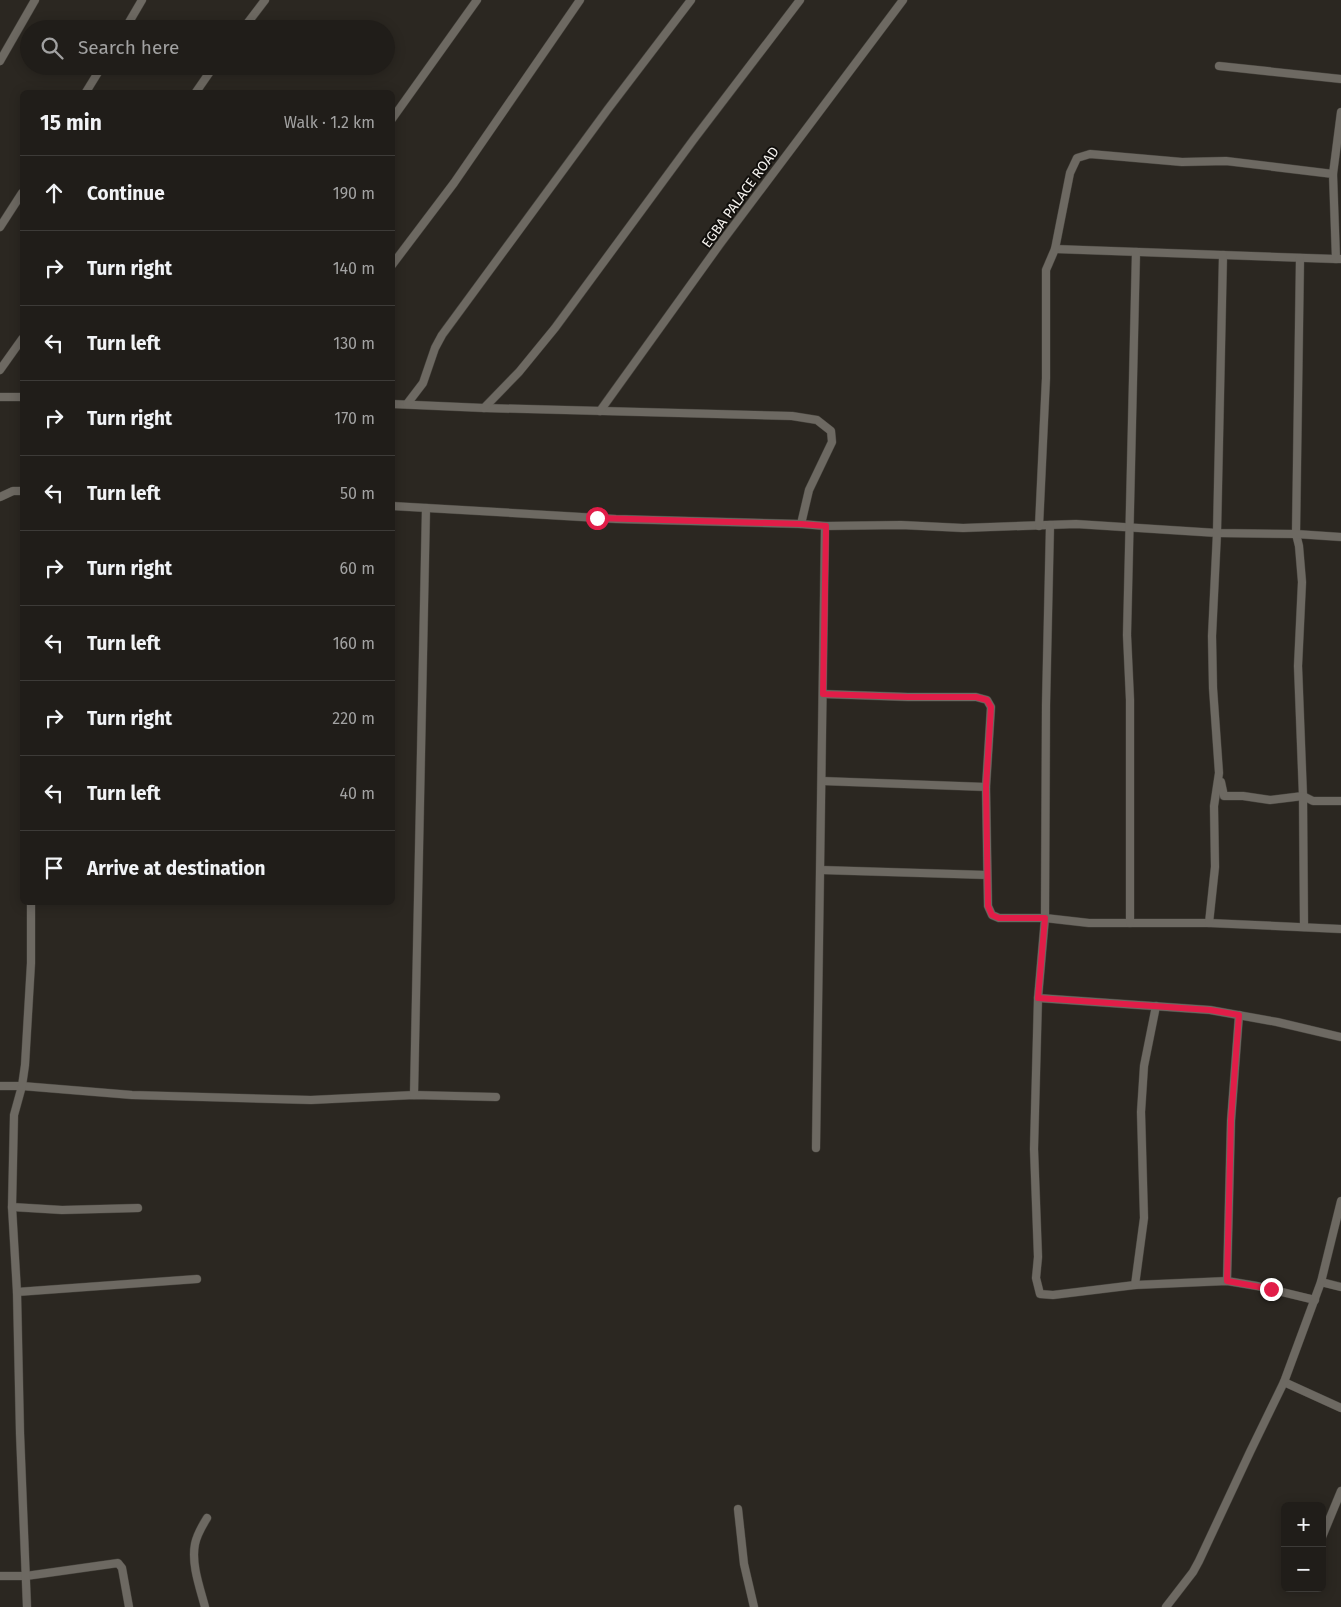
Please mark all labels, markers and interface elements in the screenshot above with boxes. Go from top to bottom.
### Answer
search box [20,20,395,75]
icon: search [38,34,66,62]
text: Search here [78,36,179,59]
text: 15 min [40,110,102,136]
text: Walk · 1.2 km [284,113,375,132]
street label: EGBA PALACE ROAD [698,144,783,251]
icon: ahead [40,179,68,207]
text: Continue [87,182,165,205]
text: 190 m [333,184,375,203]
icon: right [40,254,68,282]
text: Turn right [87,257,172,280]
text: 140 m [333,259,375,278]
icon: left [40,329,68,357]
text: Turn left [87,332,161,355]
text: 130 m [333,334,375,353]
icon: right [40,404,68,432]
text: Turn right [87,407,172,430]
text: 170 m [334,409,375,428]
icon: left [40,479,68,507]
text: Turn left [87,482,161,505]
text: 50 m [340,484,375,503]
route start [586,507,609,530]
icon: right [40,554,68,582]
text: Turn right [87,557,172,580]
text: 60 m [340,559,375,578]
icon: left [40,629,68,657]
text: Turn left [87,632,161,655]
text: 160 m [333,634,375,653]
icon: right [40,704,68,732]
text: Turn right [87,707,172,730]
text: 220 m [332,709,375,728]
icon: left [40,779,68,807]
text: Turn left [87,782,161,805]
text: 40 m [340,784,375,803]
icon: arrive [40,854,68,882]
text: Arrive at destination [87,857,266,880]
route end [1260,1278,1283,1301]
map controls [1281,1502,1326,1592]
button: + [1281,1502,1326,1547]
button: − [1281,1547,1326,1592]

